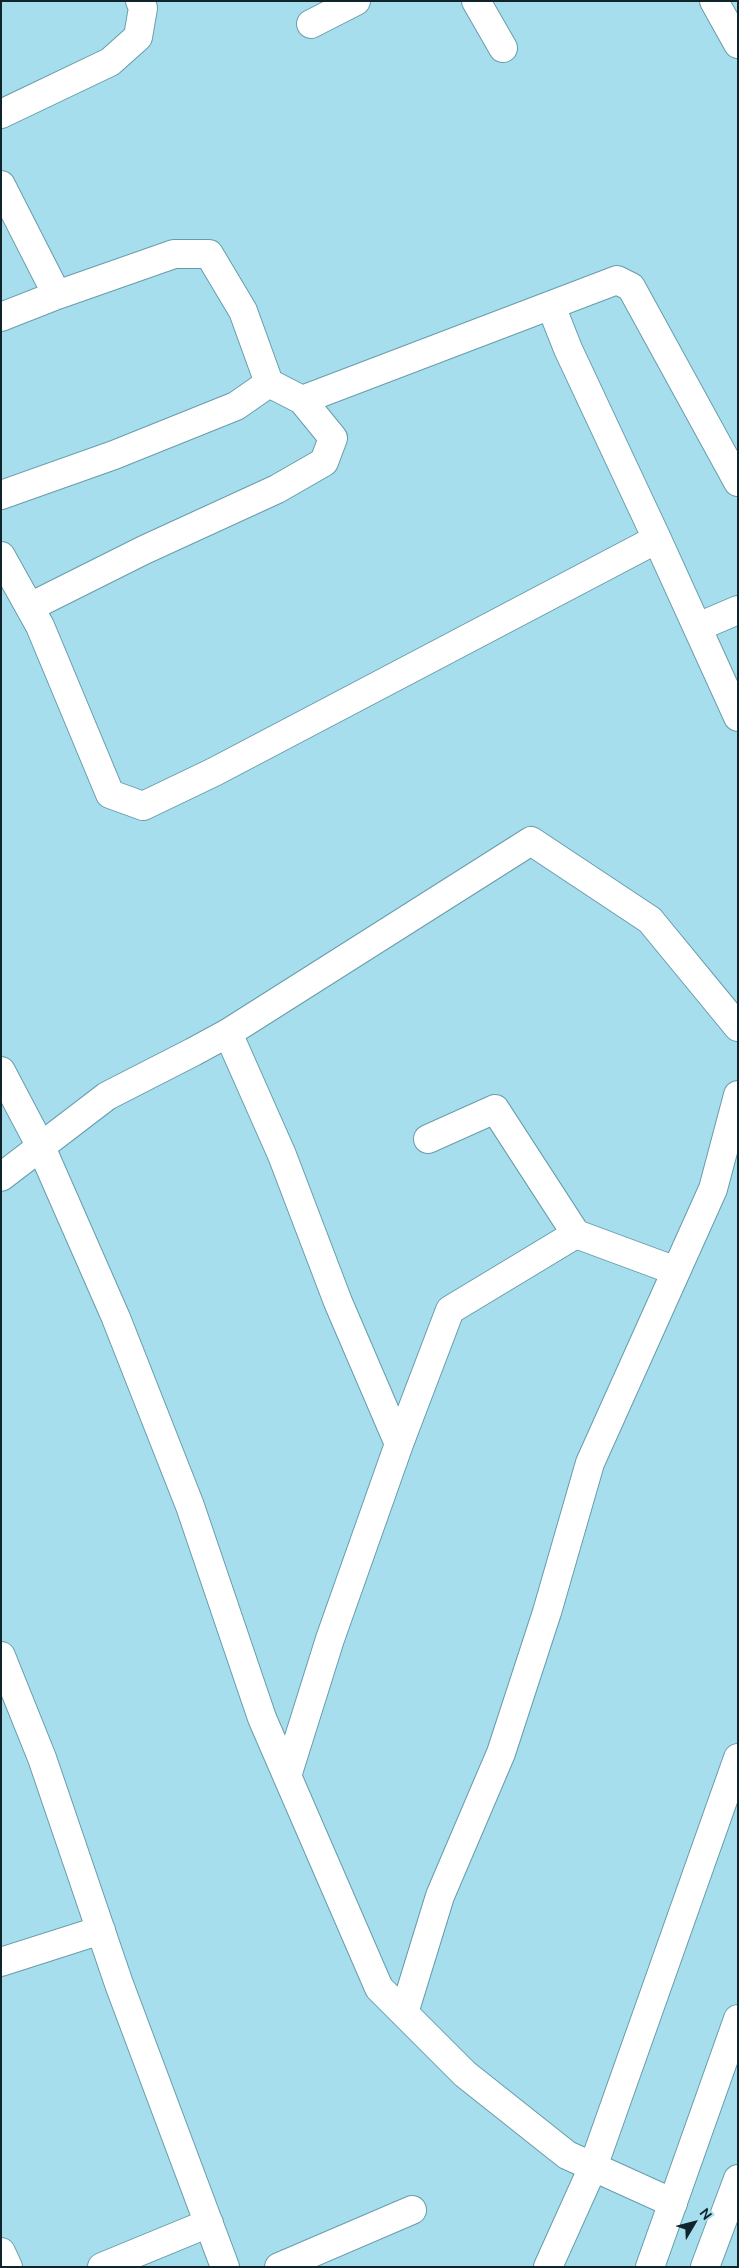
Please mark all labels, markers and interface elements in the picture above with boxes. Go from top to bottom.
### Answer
north arrow [669,2198,719,2248]
text: N [696,2205,716,2223]

